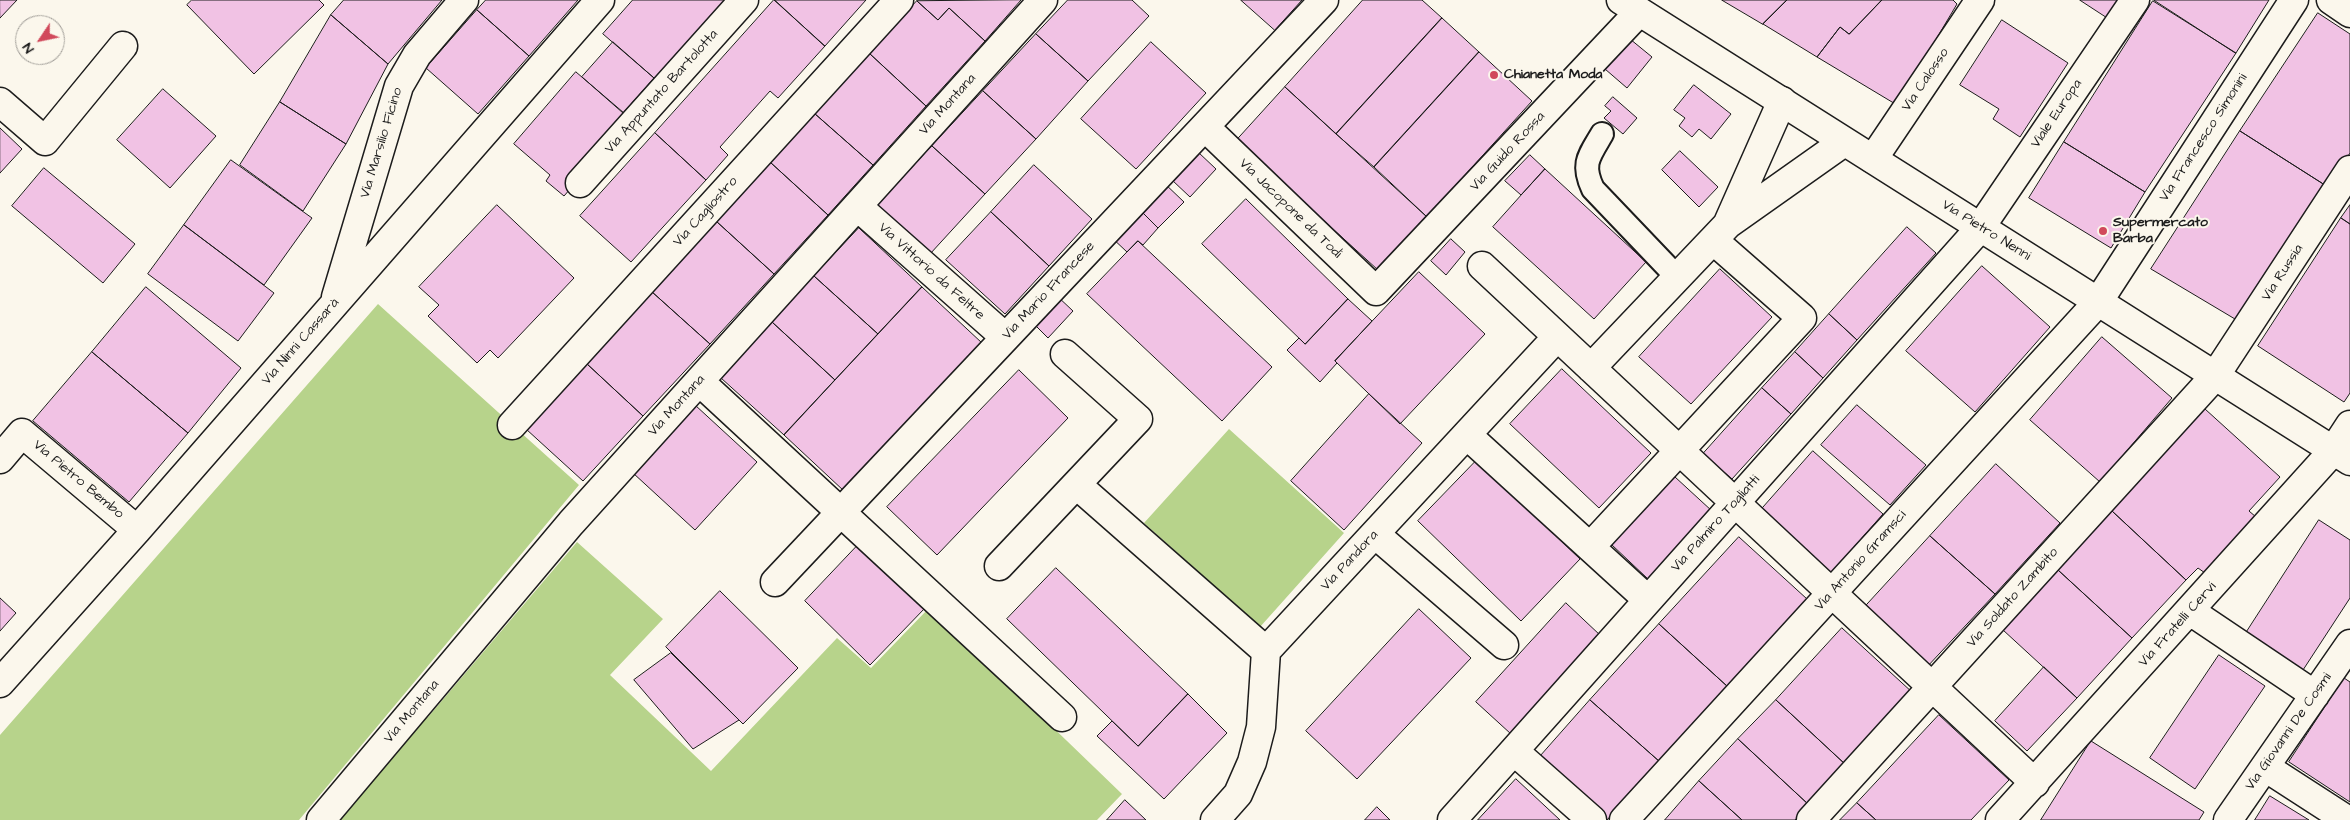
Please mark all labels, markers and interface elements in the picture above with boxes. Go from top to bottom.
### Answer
north arrow [15,15,65,65]
street label: Via Appuntato Bartolotta [602,27,722,157]
text: N [18,39,39,57]
street label: Via Calosso [1899,45,1953,115]
place label: Chianetta Moda [1504,67,1602,83]
marker: Chianetta Moda [1488,69,1500,81]
street label: Via Montana [916,71,980,139]
street label: Via Francesco Simonini [2156,71,2252,205]
street label: Viale Europa [2028,76,2086,152]
street label: Via Marsilio Ficino [357,86,407,200]
street label: Via Guido Rossa [1467,109,1549,195]
street label: Via Jacopone da Todi [1235,156,1345,262]
street label: Via Cagliostro [670,174,742,250]
street label: Via Pietro Nenni [1938,197,2034,265]
place label: Supermercato Barba [2113,215,2208,248]
street label: Via Vittorio da Feltre [874,220,988,324]
marker: Supermercato Barba [2097,225,2109,237]
street label: Via Mario Francese [999,238,1099,344]
street label: Via Russia [2259,242,2307,304]
street label: Via Ninni Cassarà [259,295,343,389]
street label: Via Montana [645,372,709,440]
street label: Via Pietro Bembo [29,437,127,523]
street label: Via Palmiro Togliatti [1668,472,1764,576]
street label: Via Antonio Gramsci [1812,507,1910,615]
street label: Via Pandora [1318,527,1382,595]
street label: Via Soldato Zambito [1964,545,2062,651]
street label: Via Fratelli Cervi [2136,579,2220,671]
street label: Via Giovanni De Cosmi [2242,670,2336,794]
street label: Via Montana [381,677,443,747]

